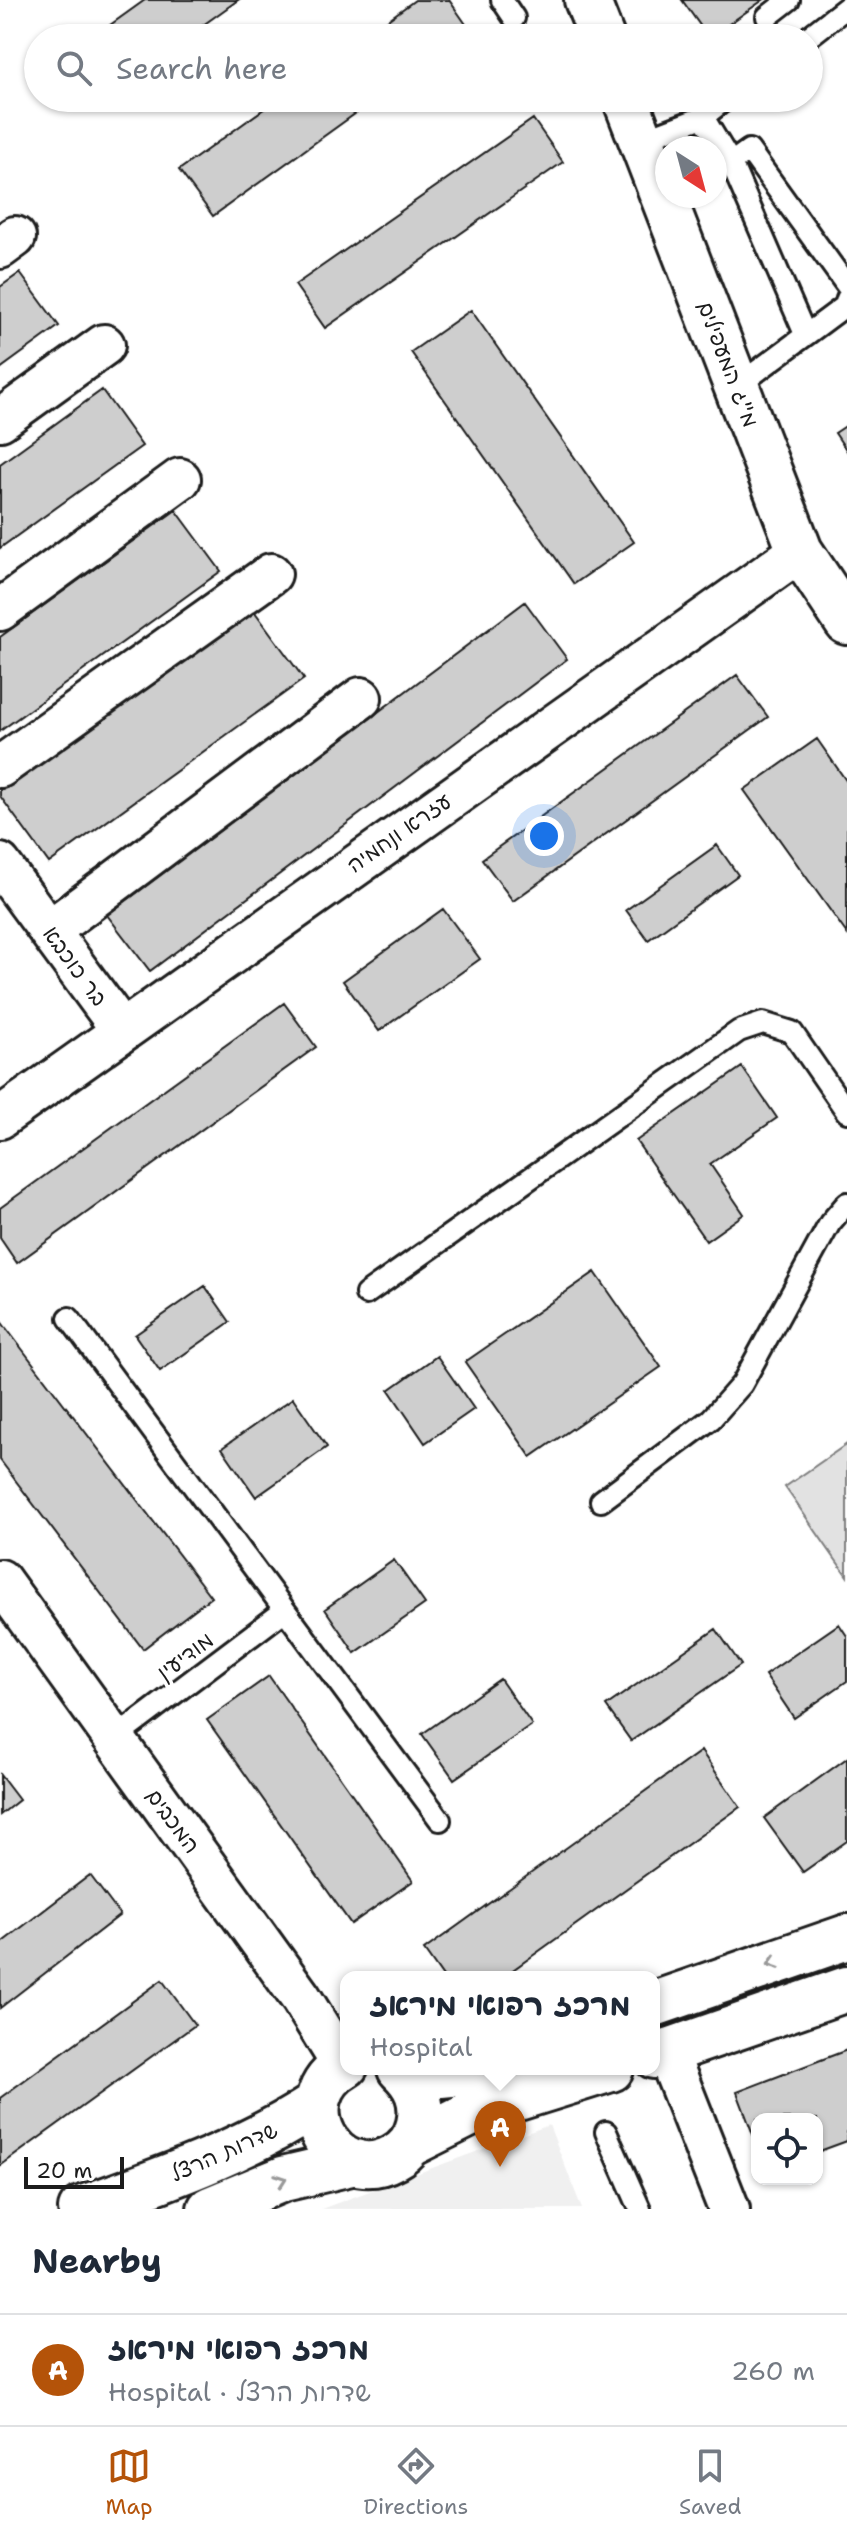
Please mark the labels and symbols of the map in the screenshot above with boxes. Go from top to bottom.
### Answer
north arrow [655,136,727,208]
street label: מ"ג המעפילים [691,297,765,431]
street label: עזרא ונחמיה [341,786,457,880]
your location [524,816,564,856]
street label: בר כוכבא [36,920,114,1012]
street label: מודיעין [151,1625,219,1687]
street label: המכבים [140,1783,206,1859]
one-way arrow [767,1953,781,1969]
pin: A [474,2101,526,2167]
street label: שדרות הרצל [166,2116,282,2188]
scale bar [24,2153,124,2189]
one-way arrow [273,2174,287,2190]

